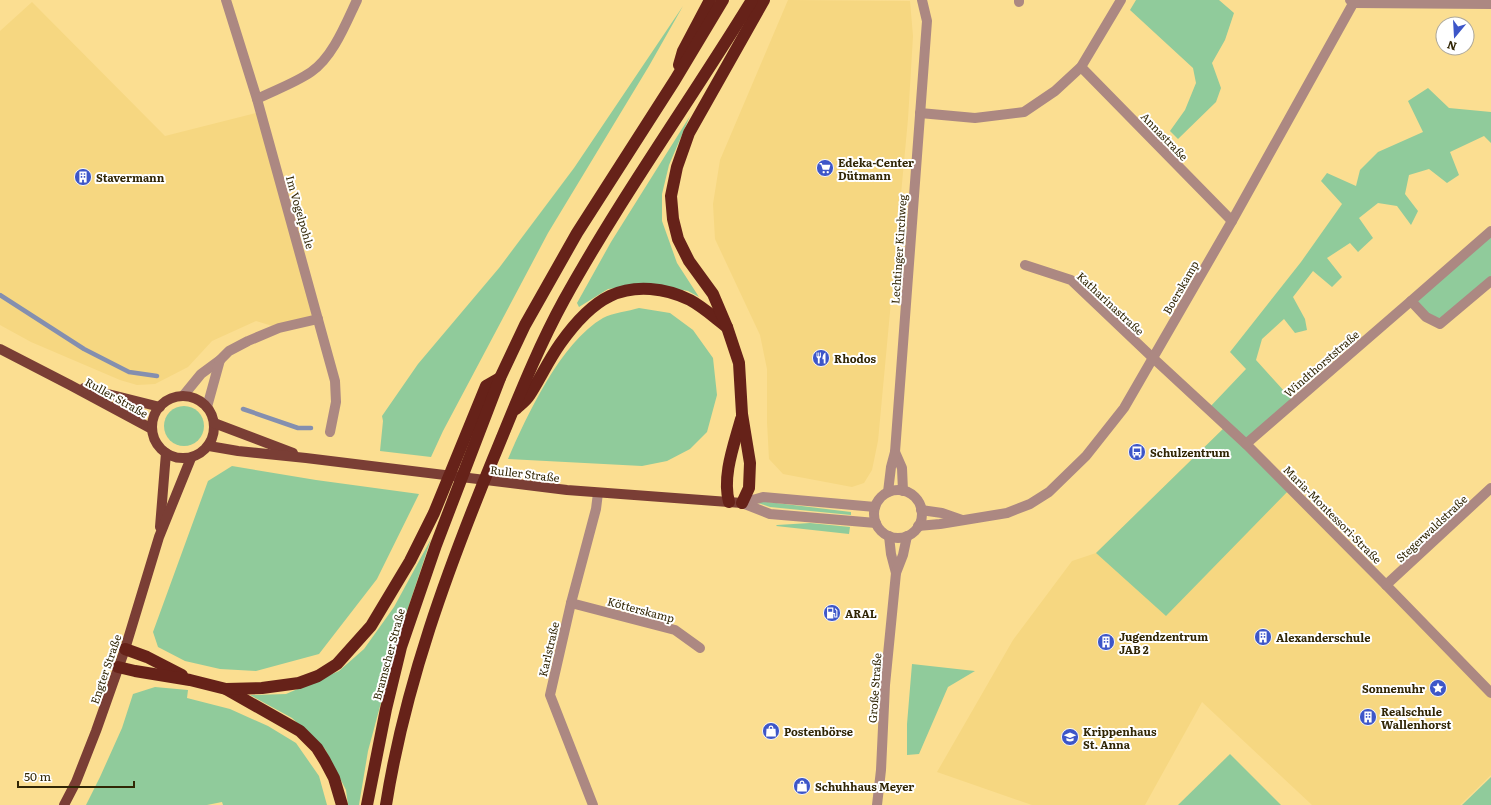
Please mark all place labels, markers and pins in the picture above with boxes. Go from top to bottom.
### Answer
place label: Edeka-Center Dütmann [838,154,914,183]
supermarket icon: Edeka-Center Dütmann [815,158,835,178]
building icon: Stavermann [73,167,93,187]
place label: Stavermann [96,169,165,185]
restaurant icon: Rhodos [811,348,831,368]
place label: Rhodos [834,350,876,366]
bus stop icon: Schulzentrum [1127,442,1147,462]
place label: Schulzentrum [1150,444,1230,460]
fuel station icon: ARAL [822,603,842,623]
place label: ARAL [845,605,877,621]
building icon: Alexanderschule [1253,627,1273,647]
place label: Jugendzentrum JAB 2 [1119,628,1208,657]
place label: Alexanderschule [1276,629,1370,645]
building icon: Jugendzentrum JAB 2 [1096,632,1116,652]
place icon: Sonnenuhr [1428,678,1448,698]
place label: Sonnenuhr [1362,680,1425,696]
place label: Realschule Wallenhorst [1381,703,1451,732]
building icon: Realschule Wallenhorst [1358,707,1378,727]
shop icon: Postenbörse [761,721,781,741]
place label: Postenbörse [784,723,853,739]
place label: Krippenhaus St. Anna [1083,723,1157,752]
school or university icon: Krippenhaus St. Anna [1060,727,1080,747]
shop icon: Schuhhaus Meyer [792,776,812,796]
place label: Schuhhaus Meyer [815,778,914,794]

